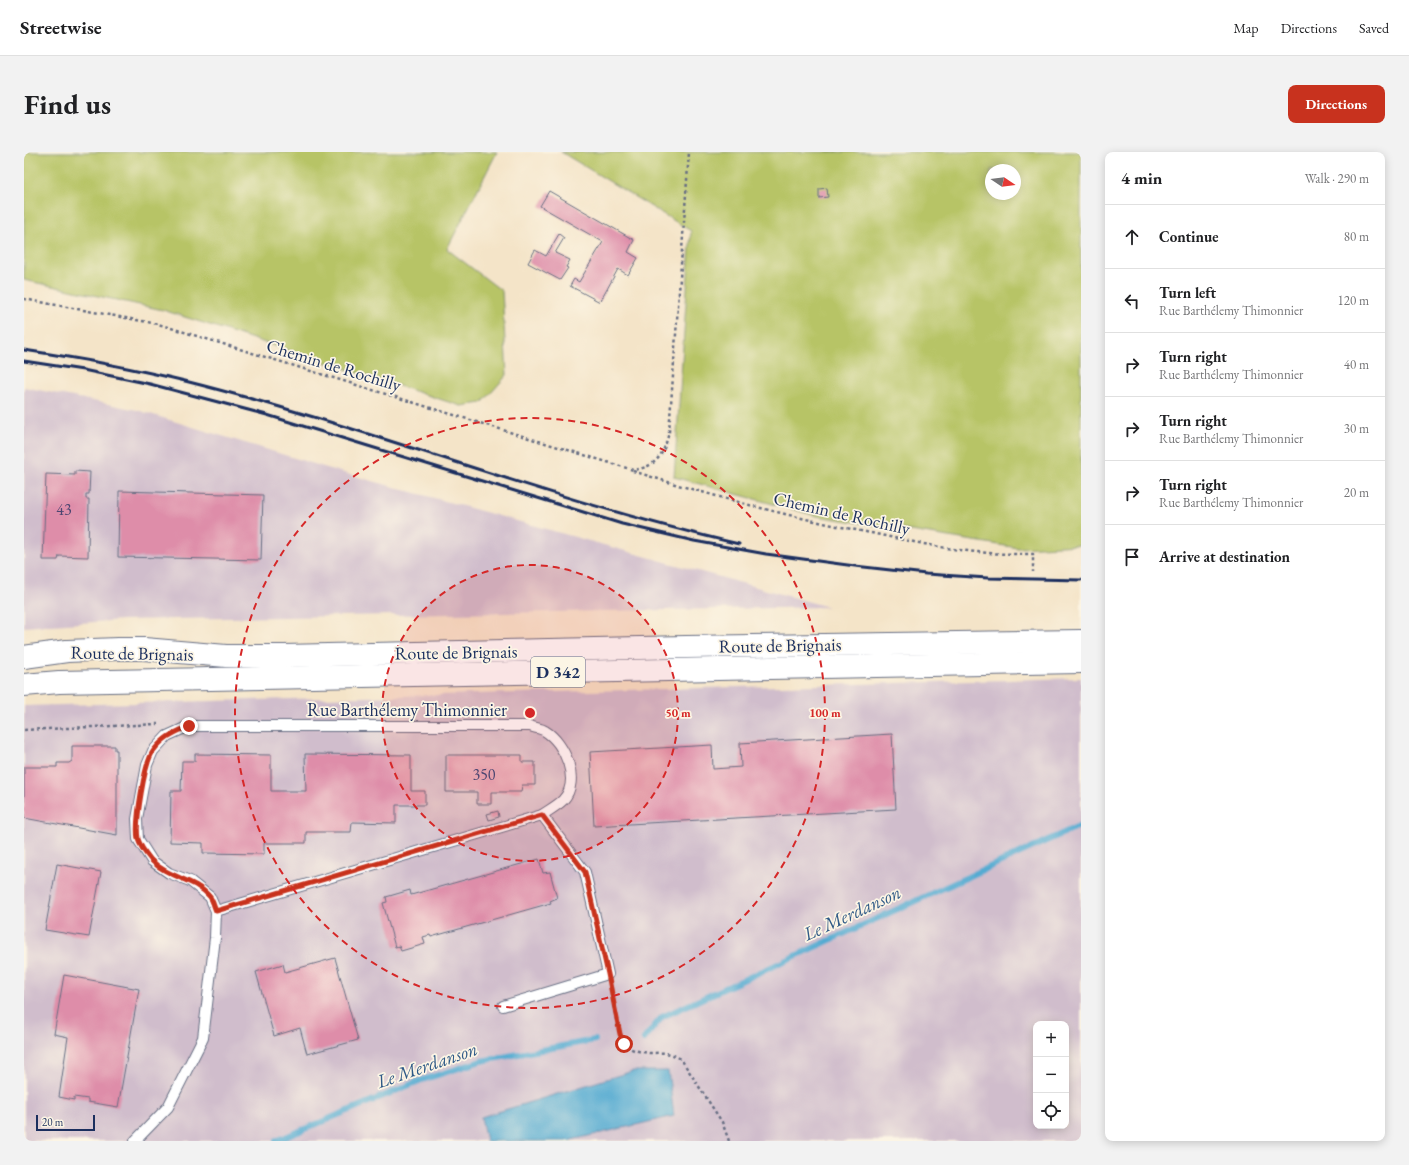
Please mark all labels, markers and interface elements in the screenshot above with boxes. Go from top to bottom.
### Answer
text: Streetwise [20,15,102,40]
text: Map [1233,19,1259,37]
text: Directions [1281,19,1337,37]
text: Saved [1359,19,1389,37]
button: Directions [1288,85,1385,123]
text: Find us [24,86,111,122]
north arrow [985,164,1021,200]
text: 4 min [1121,167,1162,189]
text: Walk · 290 m [1305,170,1369,187]
icon: ahead [1121,226,1143,248]
text: Continue [1159,227,1219,246]
text: 80 m [1344,228,1369,245]
text: Turn left [1159,283,1216,302]
icon: left [1121,290,1143,312]
text: 120 m [1338,292,1369,309]
text: Rue Barthélemy Thimonnier [1159,302,1303,319]
street label: Chemin de Rochilly [264,334,404,396]
text: Turn right [1159,347,1227,366]
icon: right [1121,354,1143,376]
text: 40 m [1344,356,1369,373]
text: Rue Barthélemy Thimonnier [1159,366,1303,383]
text: Turn right [1159,411,1227,430]
icon: right [1121,418,1143,440]
text: 30 m [1344,420,1369,437]
text: Rue Barthélemy Thimonnier [1159,430,1303,447]
text: Turn right [1159,475,1227,494]
icon: right [1121,482,1143,504]
text: 20 m [1344,484,1369,501]
street label: Chemin de Rochilly [771,486,913,540]
text: Rue Barthélemy Thimonnier [1159,494,1303,511]
house number: 43 [56,499,72,520]
icon: arrive [1121,546,1143,568]
text: Arrive at destination [1159,547,1290,566]
street label: Route de Brignais [718,632,842,658]
street label: Route de Brignais [394,639,518,665]
street label: Route de Brignais [70,640,194,666]
road number: D 342 [531,657,585,687]
street label: Rue Barthélemy Thimonnier [307,698,507,721]
text: 50 m [665,705,691,721]
text: 100 m [809,705,841,721]
centre of rings [523,706,537,720]
route end [180,717,198,735]
house number: 350 [472,764,496,785]
water label: Le Merdanson [798,879,905,947]
map controls [1033,1021,1069,1129]
button: + [1033,1021,1069,1057]
route start [615,1035,633,1053]
water label: Le Merdanson [372,1036,481,1094]
button: − [1033,1057,1069,1093]
button: locate [1033,1093,1069,1129]
scale bar [36,1113,95,1132]
text: 20 m [42,1115,63,1129]

